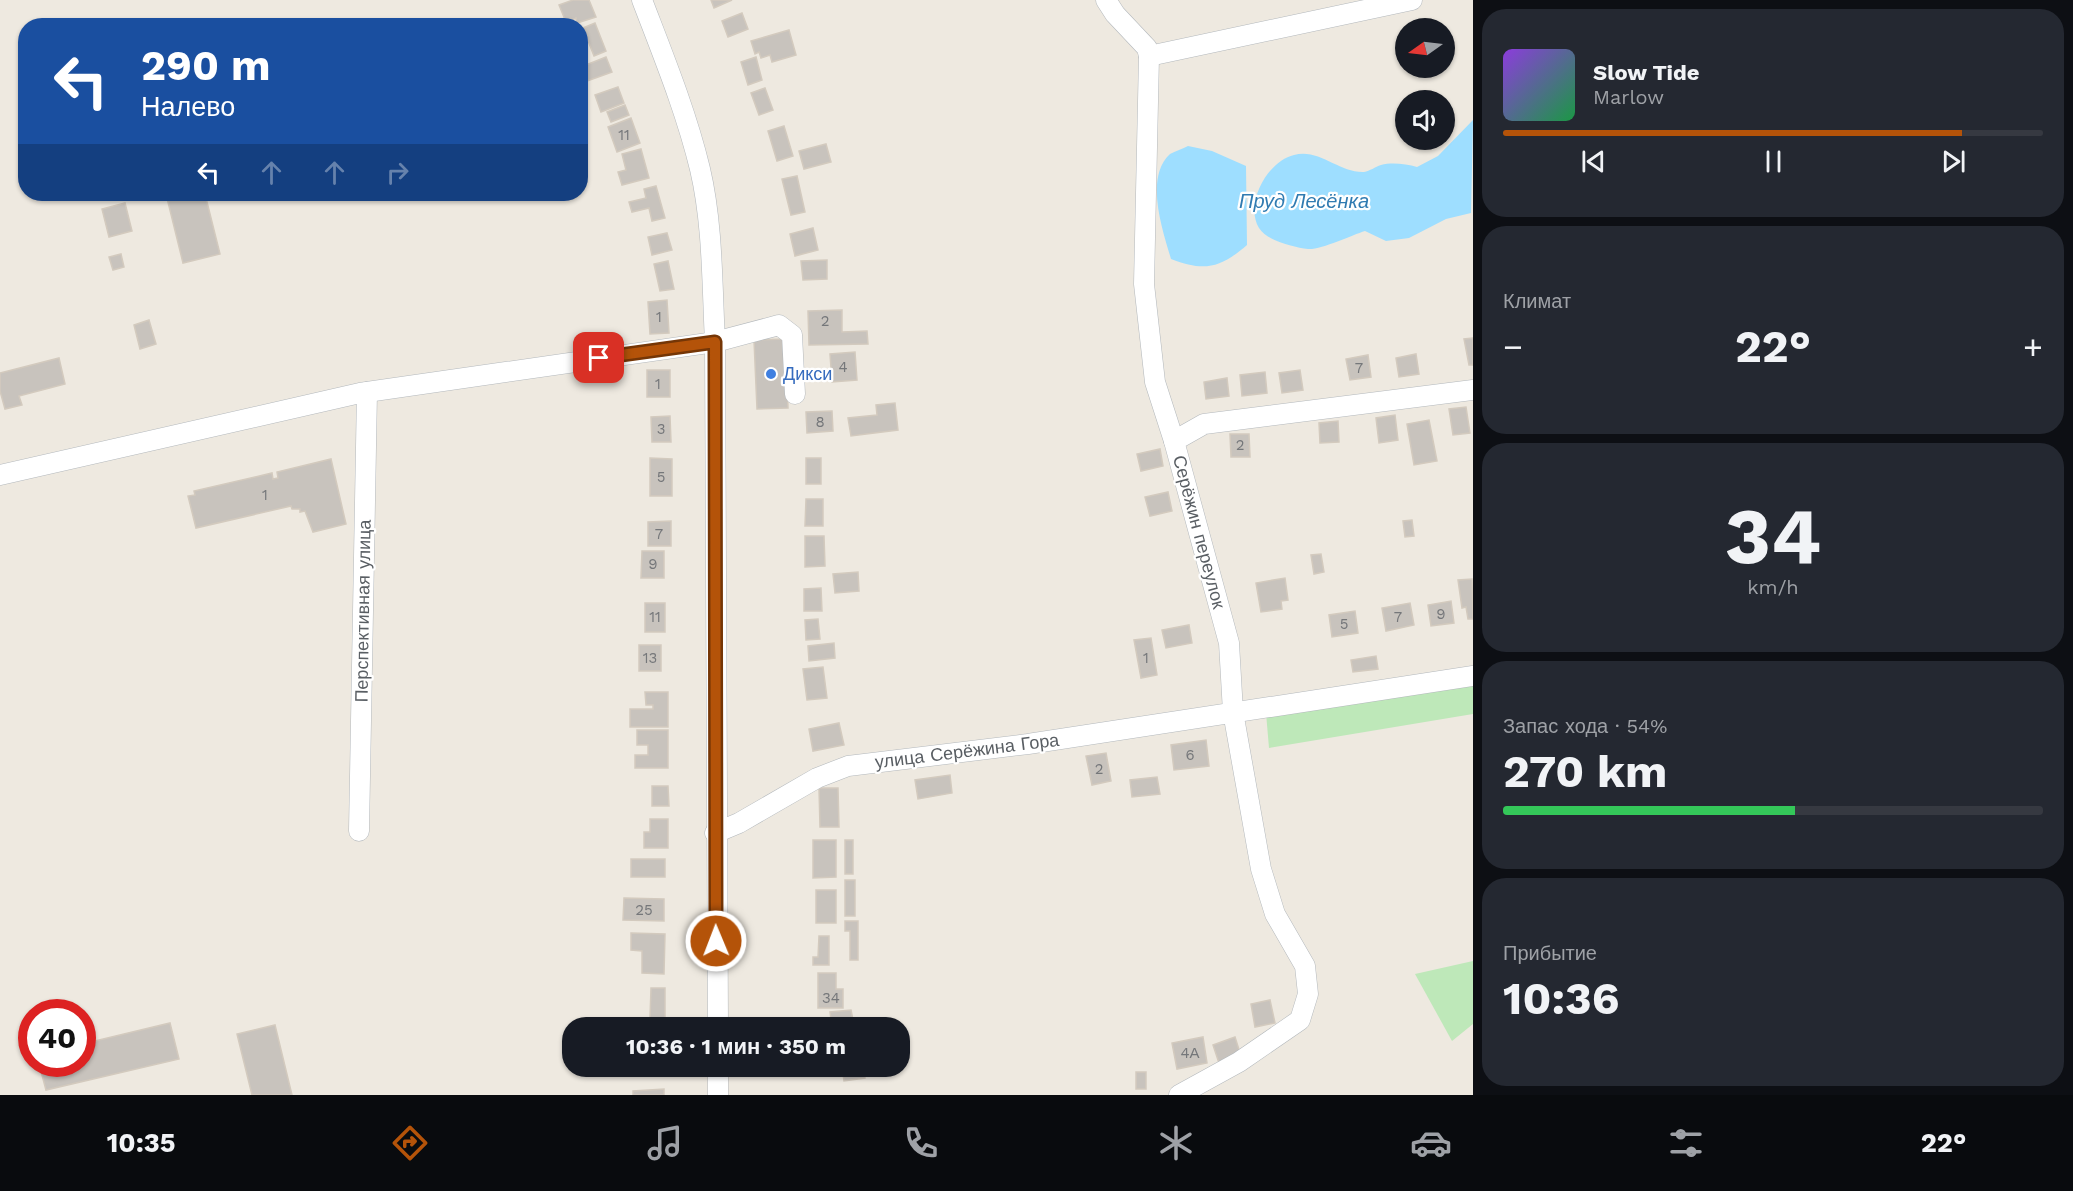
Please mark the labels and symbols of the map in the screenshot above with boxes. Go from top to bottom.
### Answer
north arrow [1395,18,1455,78]
house number: 11 [618,126,630,144]
water label: Пруд Лесёнка [1239,189,1369,213]
house number: 1 [656,308,662,326]
house number: 2 [821,312,829,330]
pin [573,332,624,383]
house number: 4 [838,358,848,376]
house number: 7 [1355,359,1363,377]
place label: Дикси [783,363,832,384]
marker: Дикси [764,367,778,381]
house number: 1 [655,375,661,393]
house number: 8 [815,413,825,431]
house number: 3 [657,420,665,438]
house number: 2 [1236,436,1244,454]
street label: Серёжин переулок [1169,453,1230,611]
house number: 5 [657,468,665,486]
house number: 1 [262,486,268,504]
street label: Перспективная улица [350,518,375,703]
house number: 7 [655,525,663,543]
house number: 9 [648,555,658,573]
house number: 9 [1436,605,1446,623]
house number: 11 [649,608,661,626]
house number: 7 [1394,608,1402,626]
house number: 5 [1340,615,1348,633]
house number: 13 [643,649,657,667]
house number: 1 [1143,649,1149,667]
street label: улица Серёжина Гора [874,729,1061,772]
house number: 6 [1185,746,1195,764]
house number: 2 [1095,760,1103,778]
house number: 25 [635,901,653,919]
position arrow [684,909,748,973]
house number: 34 [822,989,840,1007]
speed limit sign: 40 [18,999,96,1077]
house number: 4А [1180,1044,1200,1062]

